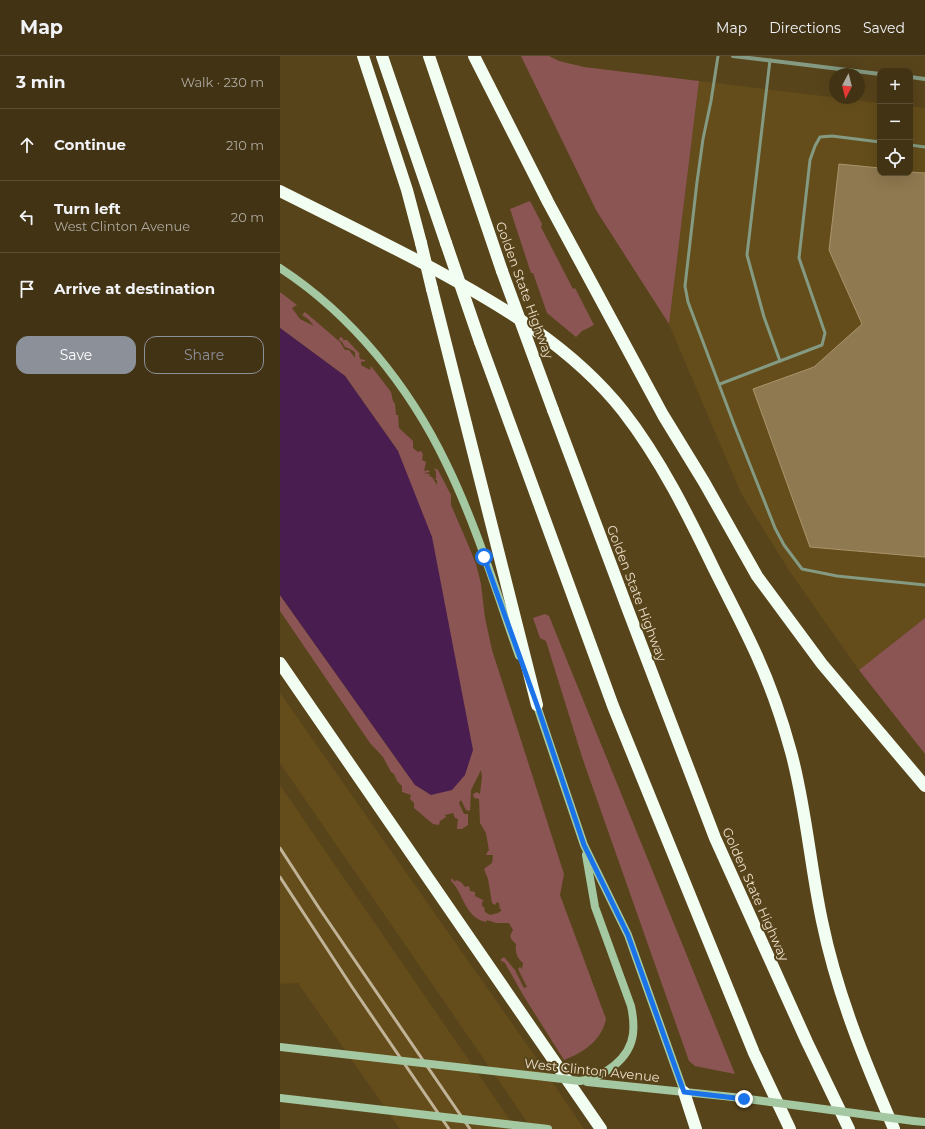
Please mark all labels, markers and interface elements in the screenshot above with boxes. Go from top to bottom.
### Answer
text: Map [20,16,63,39]
text: Map [716,19,747,37]
text: Directions [769,19,841,37]
text: Saved [863,19,905,37]
north arrow [829,68,865,104]
map controls [877,68,913,176]
button: + [877,68,913,104]
text: 3 min [16,72,66,92]
text: Walk · 230 m [181,74,264,90]
button: − [877,104,913,140]
icon: ahead [16,134,38,156]
text: Continue [54,135,126,154]
text: 210 m [226,137,264,153]
button: locate [877,140,913,176]
text: Turn left [54,199,121,218]
icon: left [16,206,38,228]
text: 20 m [231,209,264,225]
text: West Clinton Avenue [54,218,190,234]
street label: Golden State Highway [493,219,558,362]
icon: arrive [16,278,38,300]
text: Arrive at destination [54,279,215,298]
button: Save [16,336,136,374]
button: Share [144,336,264,374]
street label: Golden State Highway [604,523,671,664]
route start [475,548,493,566]
street label: Golden State Highway [719,825,793,964]
street label: West Clinton Avenue [524,1055,661,1085]
route end [735,1090,753,1108]

